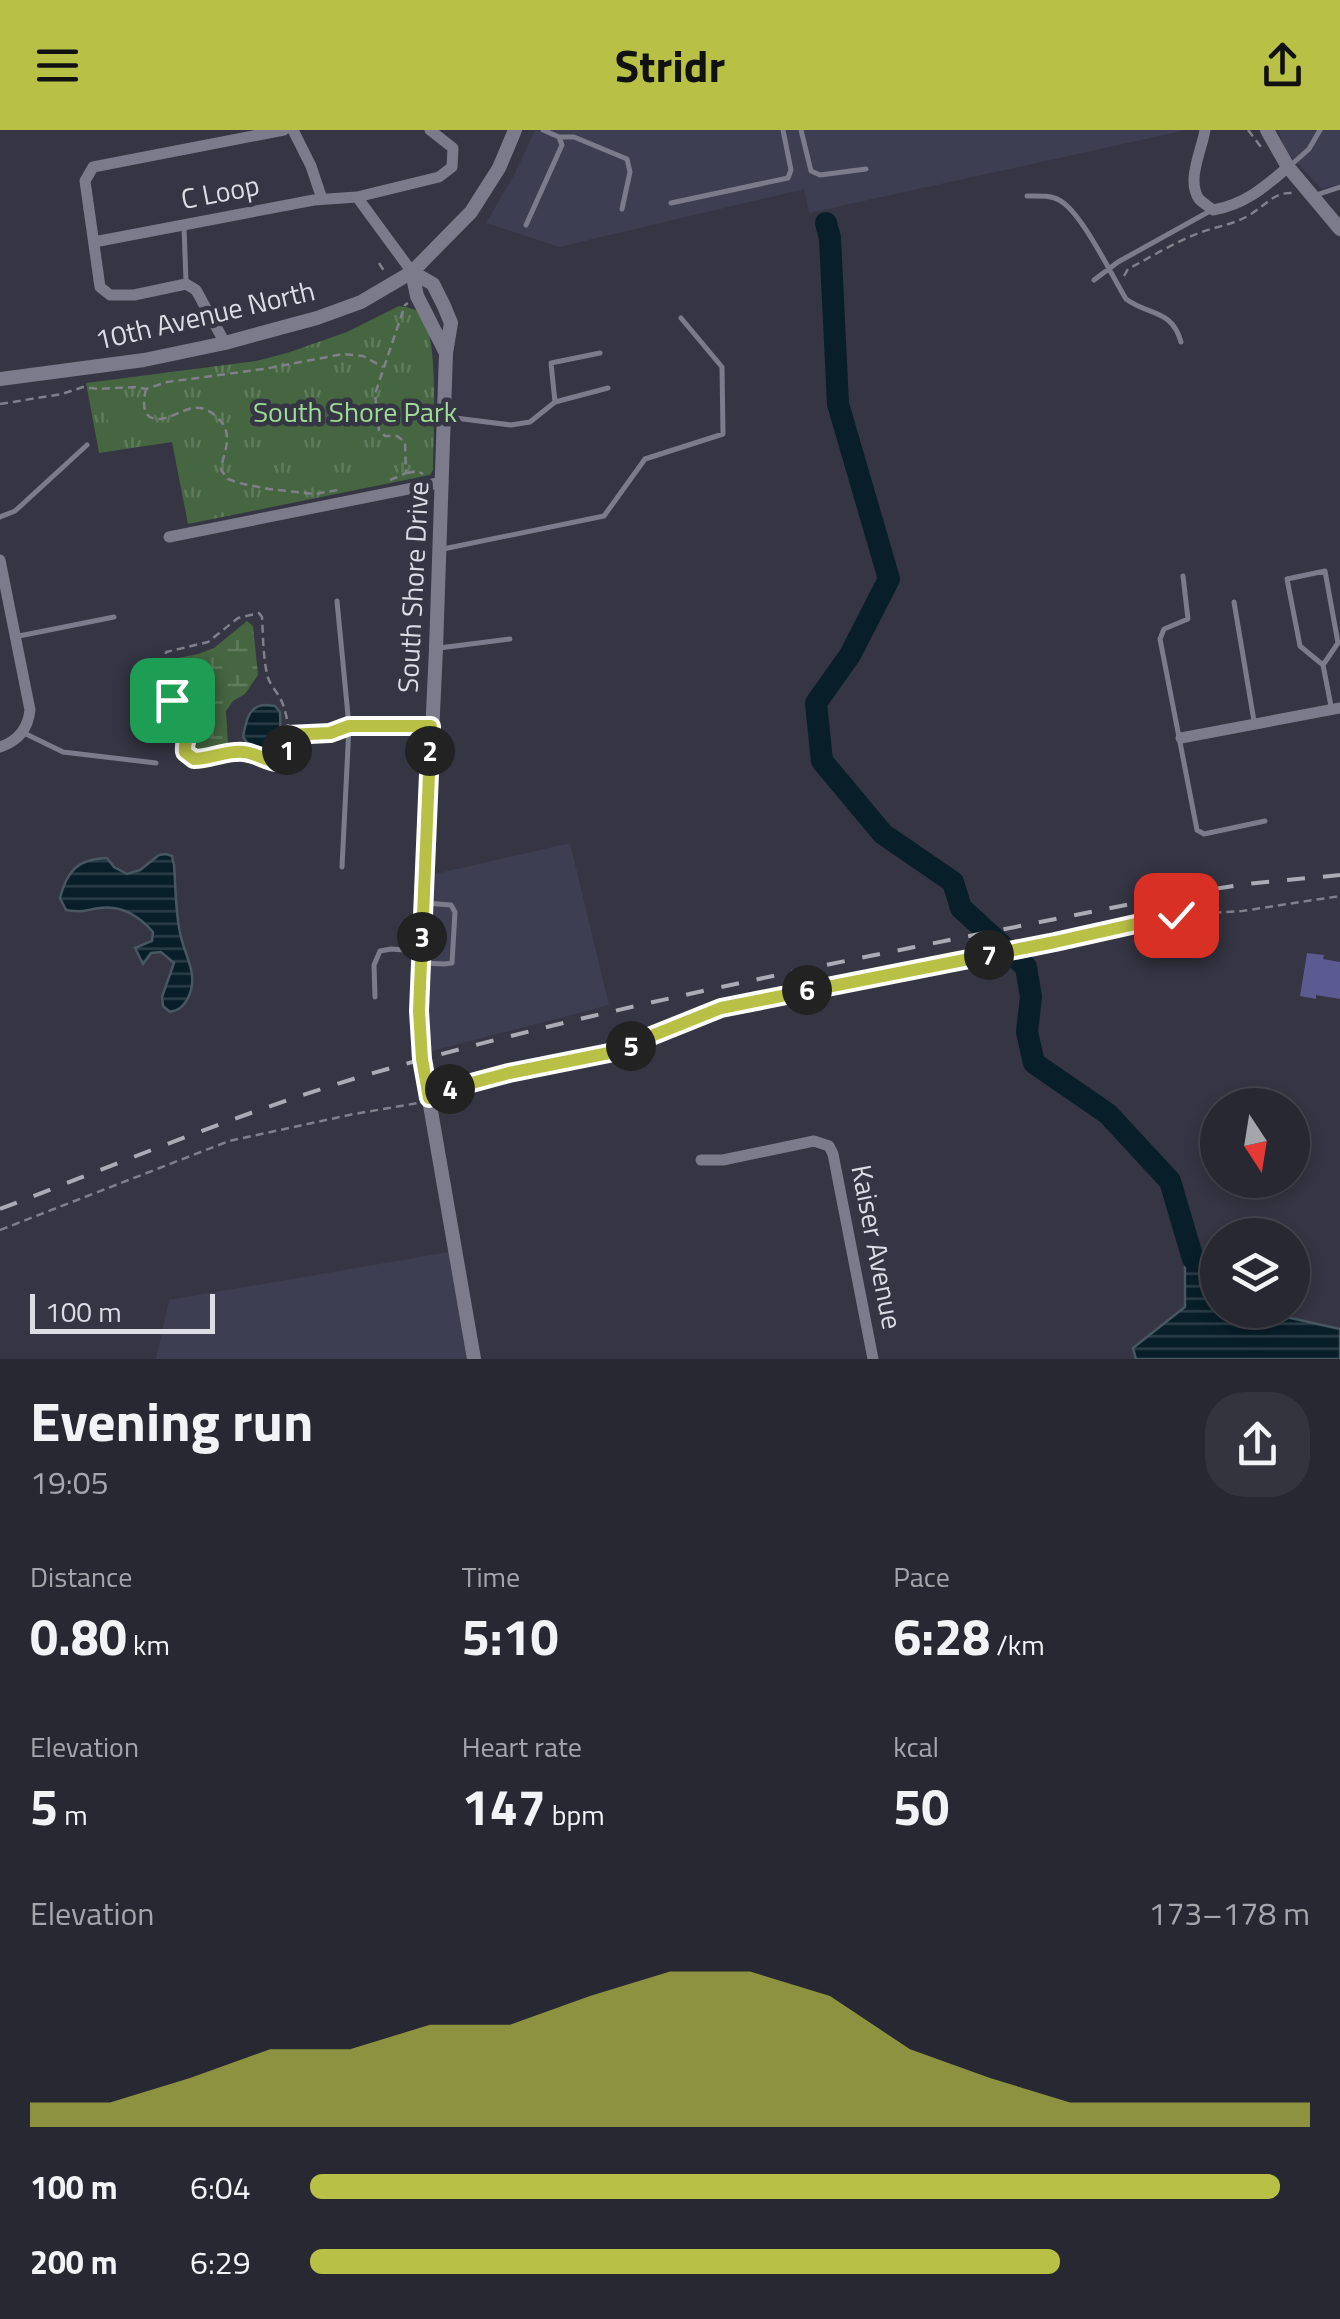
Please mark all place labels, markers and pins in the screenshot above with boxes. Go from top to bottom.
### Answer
pin [130,658,215,743]
pin: 1 [262,725,312,775]
pin: 2 [405,726,455,776]
pin [1134,873,1219,958]
pin: 3 [397,912,447,962]
pin: 7 [964,930,1014,980]
pin: 6 [782,965,832,1015]
pin: 5 [606,1021,656,1071]
pin: 4 [425,1064,475,1114]

